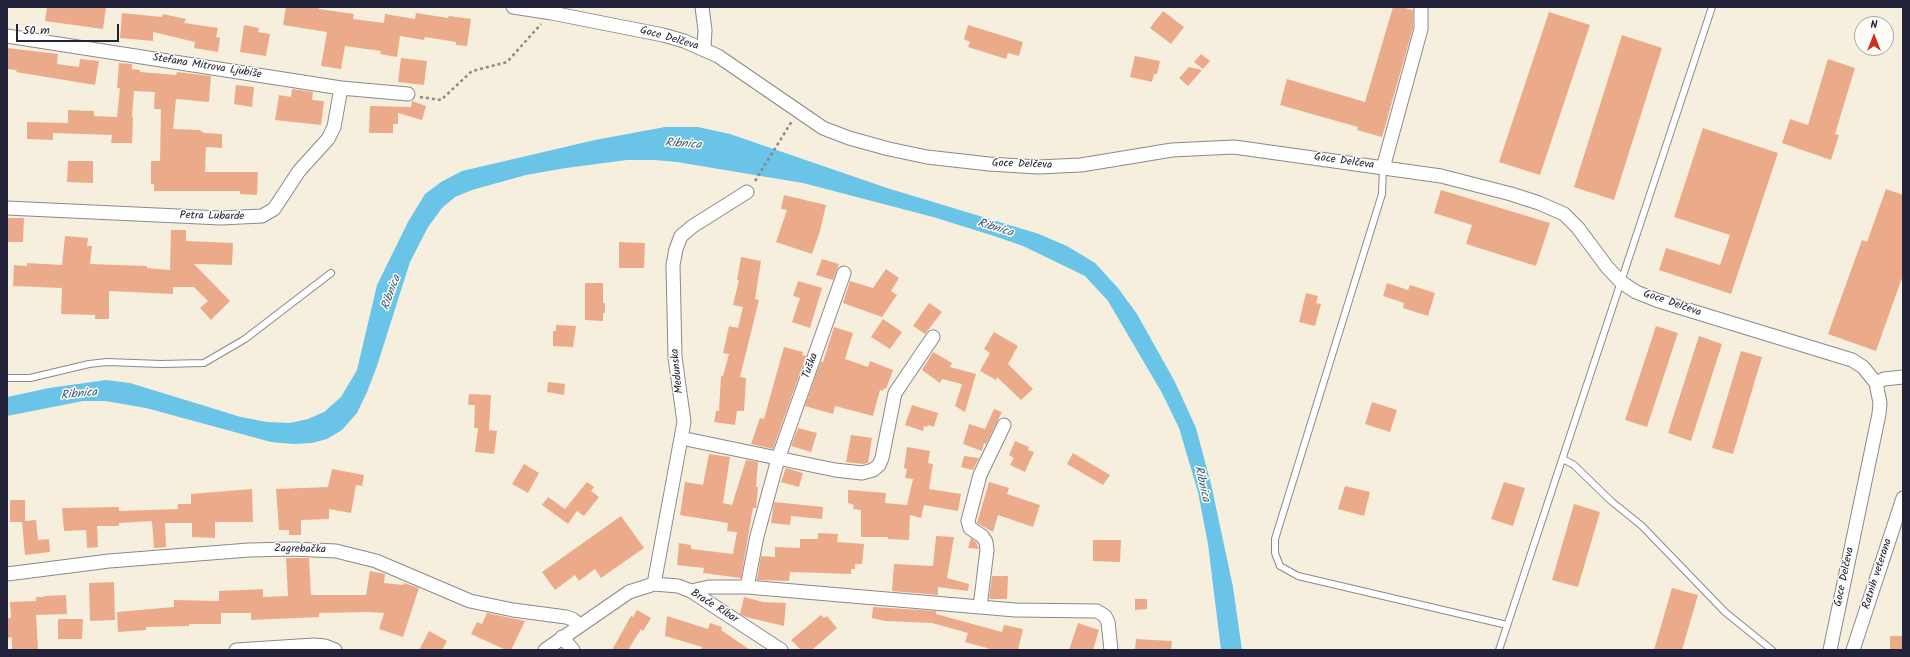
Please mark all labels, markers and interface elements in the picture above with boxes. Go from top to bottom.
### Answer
scale bar [18,16,121,42]
north arrow [1854,16,1894,56]
text: N [1871,16,1877,34]
text: 50 m [23,21,50,40]
street label: Goce Delčeva [638,24,700,54]
street label: Stefana Mitrova Ljubiše [152,52,262,82]
water label: Ribnica [664,137,702,153]
street label: Goce Delčeva [1313,151,1375,173]
street label: Goce Delčeva [992,157,1052,173]
street label: Petra Lubarde [180,210,244,224]
water label: Ribnica [975,217,1015,241]
water label: Ribnica [379,273,405,313]
street label: Goce Delčeva [1641,288,1703,320]
street label: Medunska [669,348,687,394]
street label: Tuška [800,351,822,381]
water label: Ribnica [60,386,98,404]
water label: Ribnica [1190,465,1212,503]
street label: Ratnih veterana [1860,537,1896,611]
street label: Zagrebačka [274,543,326,557]
street label: Goce Delčeva [1832,546,1858,608]
street label: Braće Ribar [688,587,740,627]

